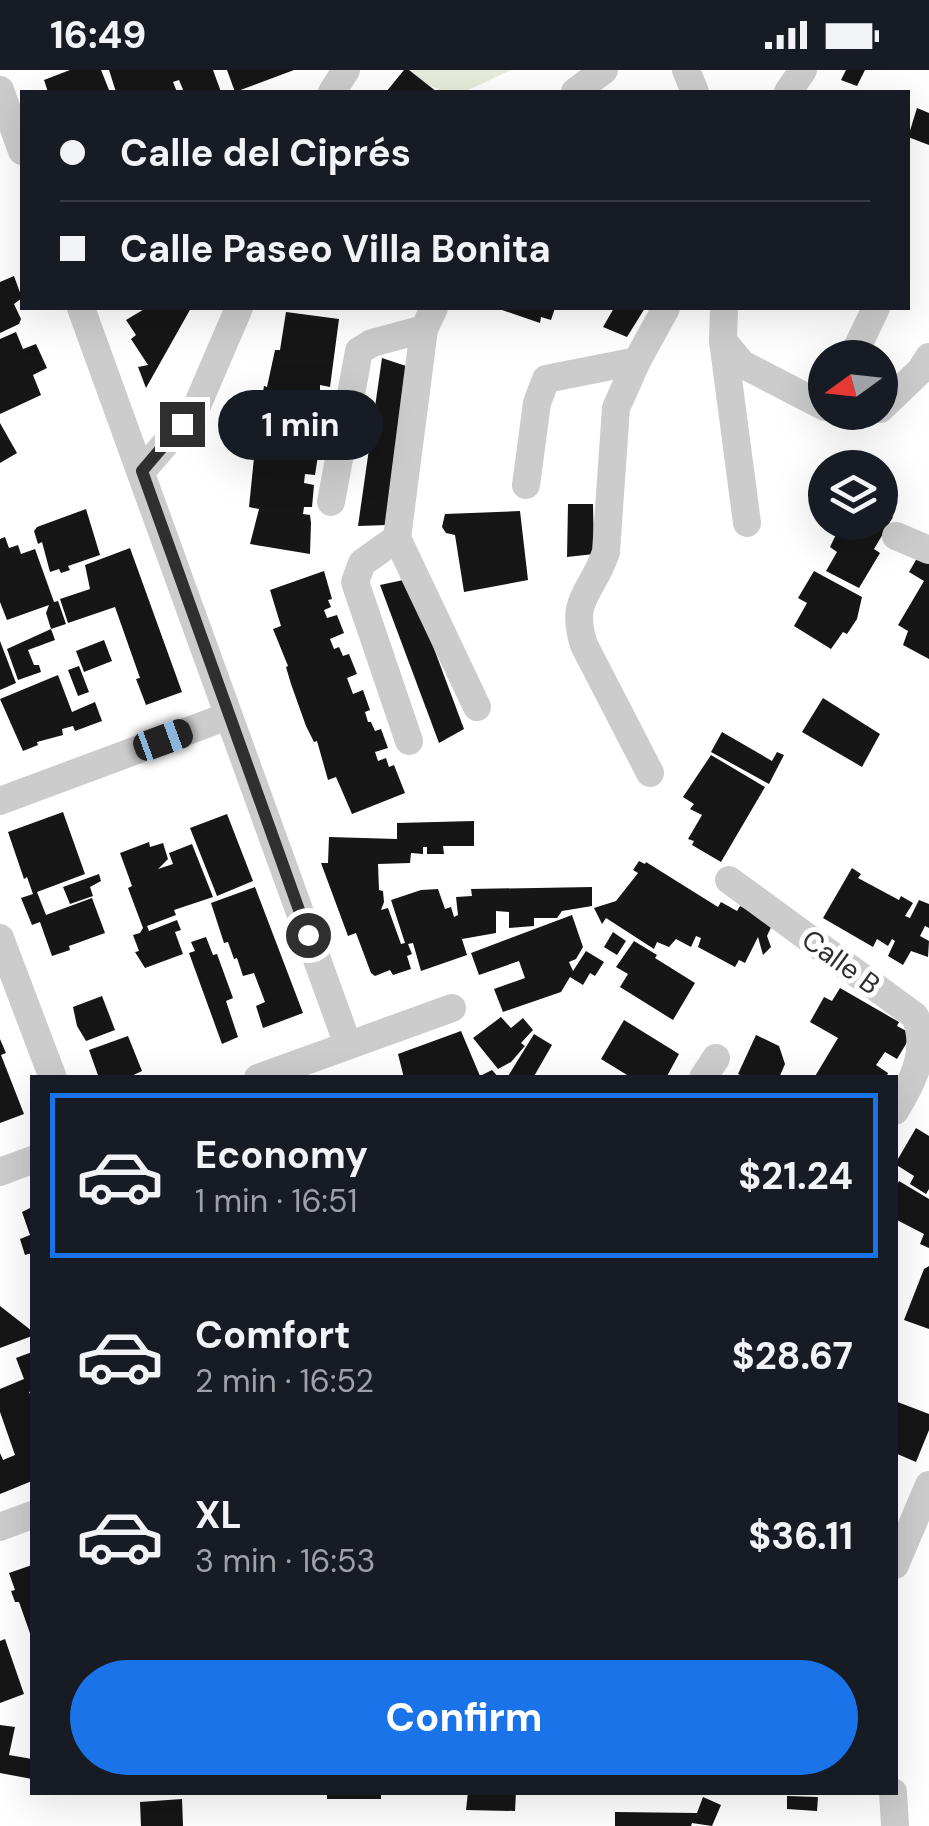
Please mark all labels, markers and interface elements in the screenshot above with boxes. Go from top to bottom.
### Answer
text: 16:49 [50,10,146,60]
text: Calle del Ciprés [120,128,411,178]
text: Calle Paseo Villa Bonita [120,224,551,274]
north arrow [808,340,898,430]
map controls [808,340,898,540]
callout: 1 min [217,389,382,459]
route end [160,402,205,447]
text: 1 min [262,404,339,446]
button: layers [808,450,898,540]
car [130,716,196,764]
route start [286,913,331,958]
street label: Calle B [795,921,887,1003]
text: Economy [195,1130,368,1180]
icon: car [75,1131,165,1221]
text: $21.24 [738,1151,853,1201]
text: 1 min · 16:51 [195,1180,357,1222]
text: Comfort [195,1310,351,1360]
icon: car [75,1311,165,1401]
text: $28.67 [732,1331,853,1381]
text: 2 min · 16:52 [195,1360,374,1402]
text: XL [195,1490,242,1540]
icon: car [75,1491,165,1581]
text: $36.11 [748,1511,853,1561]
text: 3 min · 16:53 [195,1540,375,1582]
button: Confirm [70,1660,858,1775]

